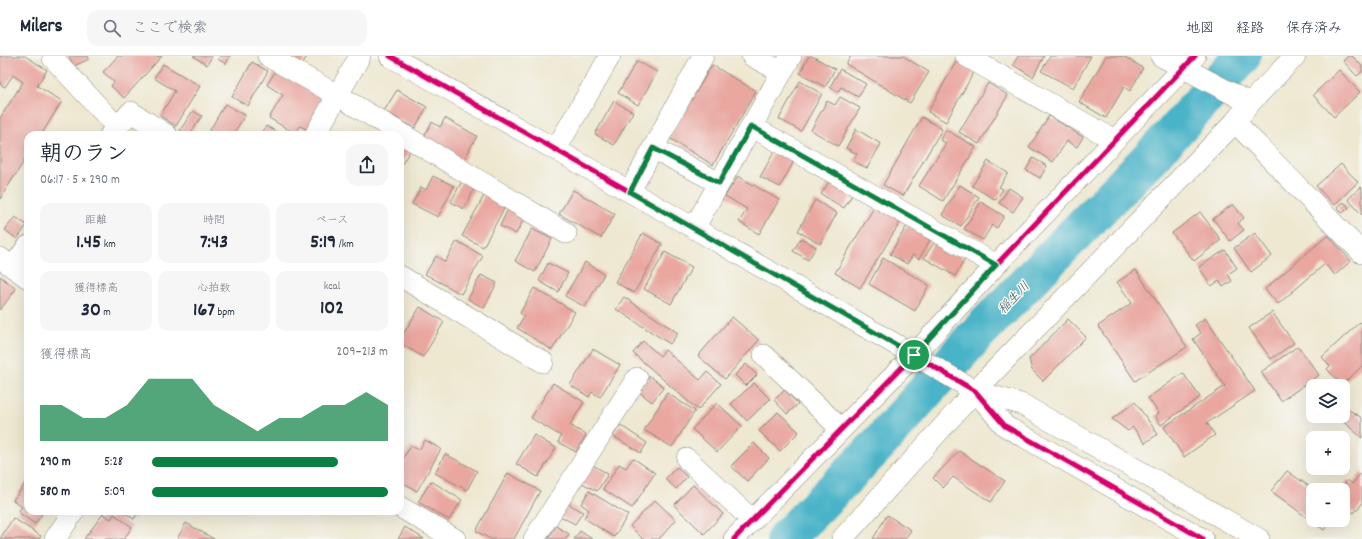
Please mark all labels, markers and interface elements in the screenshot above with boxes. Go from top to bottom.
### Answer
search box [87,10,367,46]
text: Milers [20,14,63,41]
icon: search [101,17,123,39]
text: ここで検索 [133,18,208,40]
text: 地図 [1186,19,1214,39]
text: 経路 [1236,19,1264,39]
text: 保存済み [1286,19,1342,39]
text: 朝のラン [40,140,128,171]
button: share [346,144,388,186]
text: 06:17 · 5 × 290 m [40,171,120,190]
text: 距離 [85,213,107,229]
text: 時間 [203,213,225,229]
text: ペース [316,213,348,229]
text: 1.45 [76,229,101,257]
text: 7:43 [200,229,228,257]
text: 5:19 [310,229,336,257]
text: km [101,237,116,253]
text: /km [336,237,354,253]
water label: 稲生川 [994,278,1035,319]
text: kcal [324,279,340,295]
text: 獲得標高 [74,281,118,297]
text: 心拍数 [198,281,231,297]
text: 102 [320,295,344,323]
text: 30 [81,297,101,325]
text: 167 [193,297,215,325]
text: m [101,305,111,321]
text: bpm [215,305,235,321]
pin [897,338,931,372]
text: 209–213 m [337,343,388,362]
icon: arrive [903,344,925,366]
text: 獲得標高 [40,346,92,365]
map controls [1306,379,1350,527]
button: layers [1306,379,1350,423]
button: + [1306,431,1350,475]
text: 290 m [40,453,71,472]
text: 5:28 [104,453,123,472]
text: 580 m [40,483,70,502]
text: 5:09 [104,483,125,502]
button: − [1306,483,1350,527]

